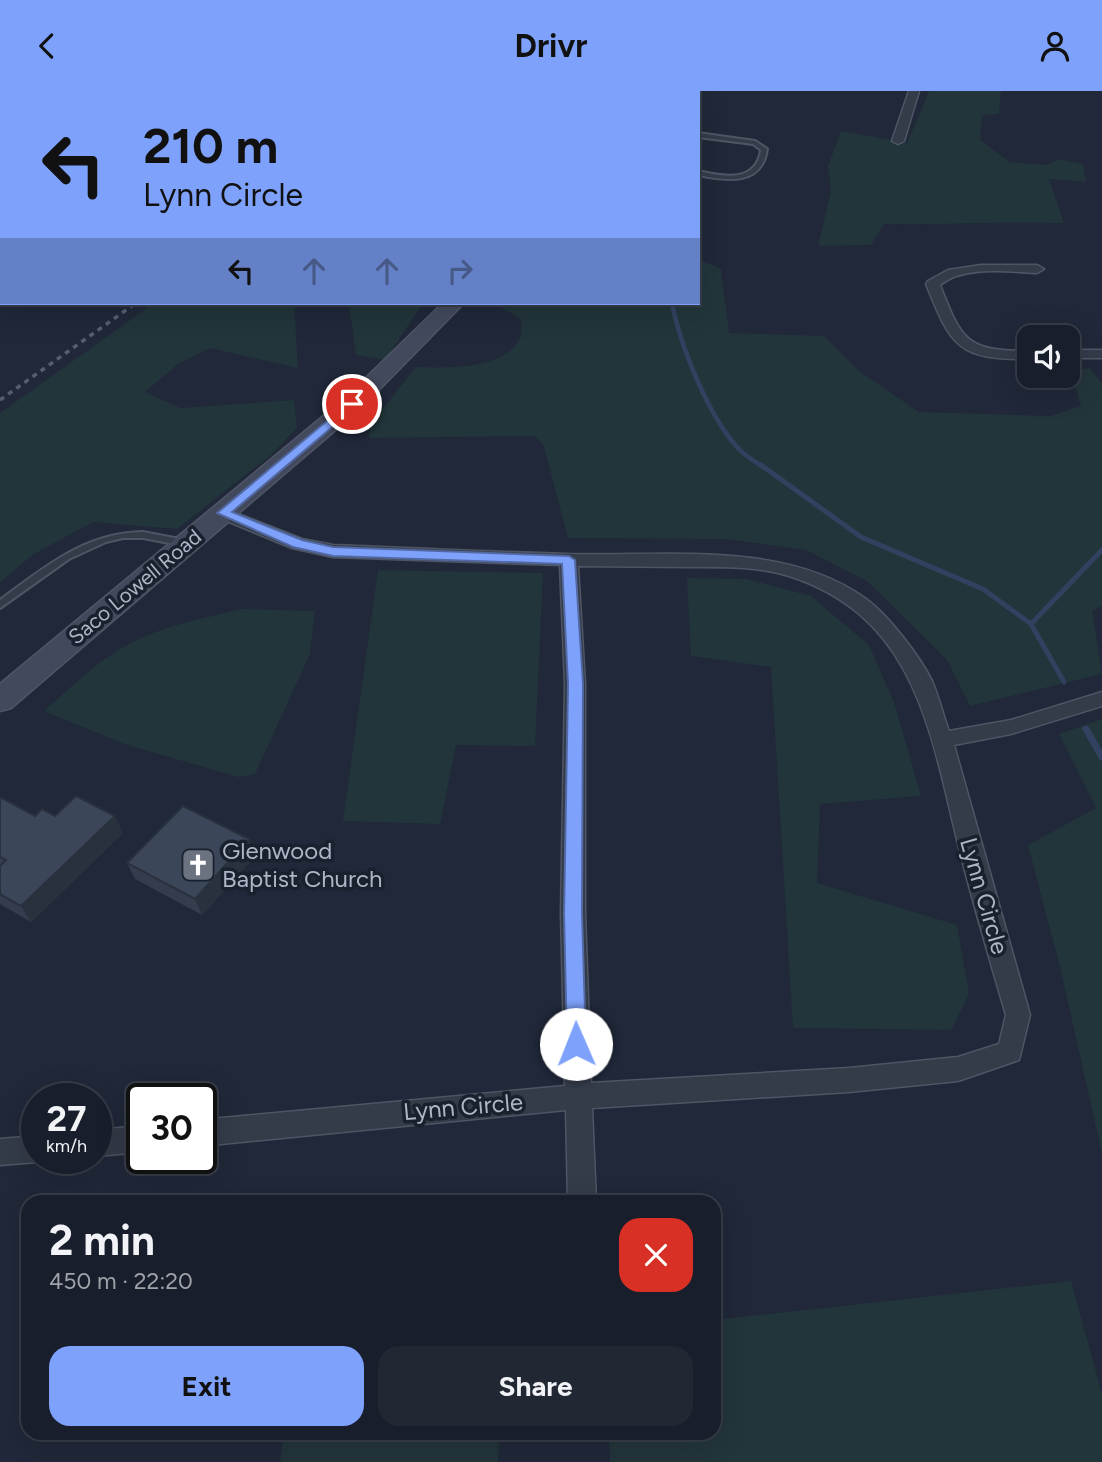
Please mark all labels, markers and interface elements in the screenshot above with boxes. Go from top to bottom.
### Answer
icon: back [28,27,66,65]
text: Drivr [515,27,587,65]
icon: person [1036,27,1074,65]
text: 210 m [143,116,278,175]
icon: left [28,119,119,210]
text: Lynn Circle [143,176,303,214]
icon: left [222,252,260,290]
icon: ahead [295,252,333,290]
icon: ahead [368,252,406,290]
icon: right [441,252,479,290]
map controls [1017,325,1080,388]
button: sound [1017,325,1080,388]
pin [322,374,382,434]
icon: arrive [333,385,371,423]
street label: Saco Lowell Road [63,524,206,649]
street label: Lynn Circle [954,834,1015,958]
place label: Glenwood Baptist Church [222,836,383,893]
church icon: Glenwood Baptist Church [179,846,217,884]
position arrow [539,1007,613,1081]
speed limit sign: 30 [126,1083,217,1174]
street label: Lynn Circle [402,1087,524,1126]
text: 27 [47,1098,86,1140]
text: km/h [46,1135,87,1157]
text: 2 min [49,1215,155,1266]
button: close [619,1218,693,1292]
text: 450 m · 22:20 [49,1267,193,1295]
button: Exit [49,1346,364,1426]
button: Share [378,1346,693,1426]

